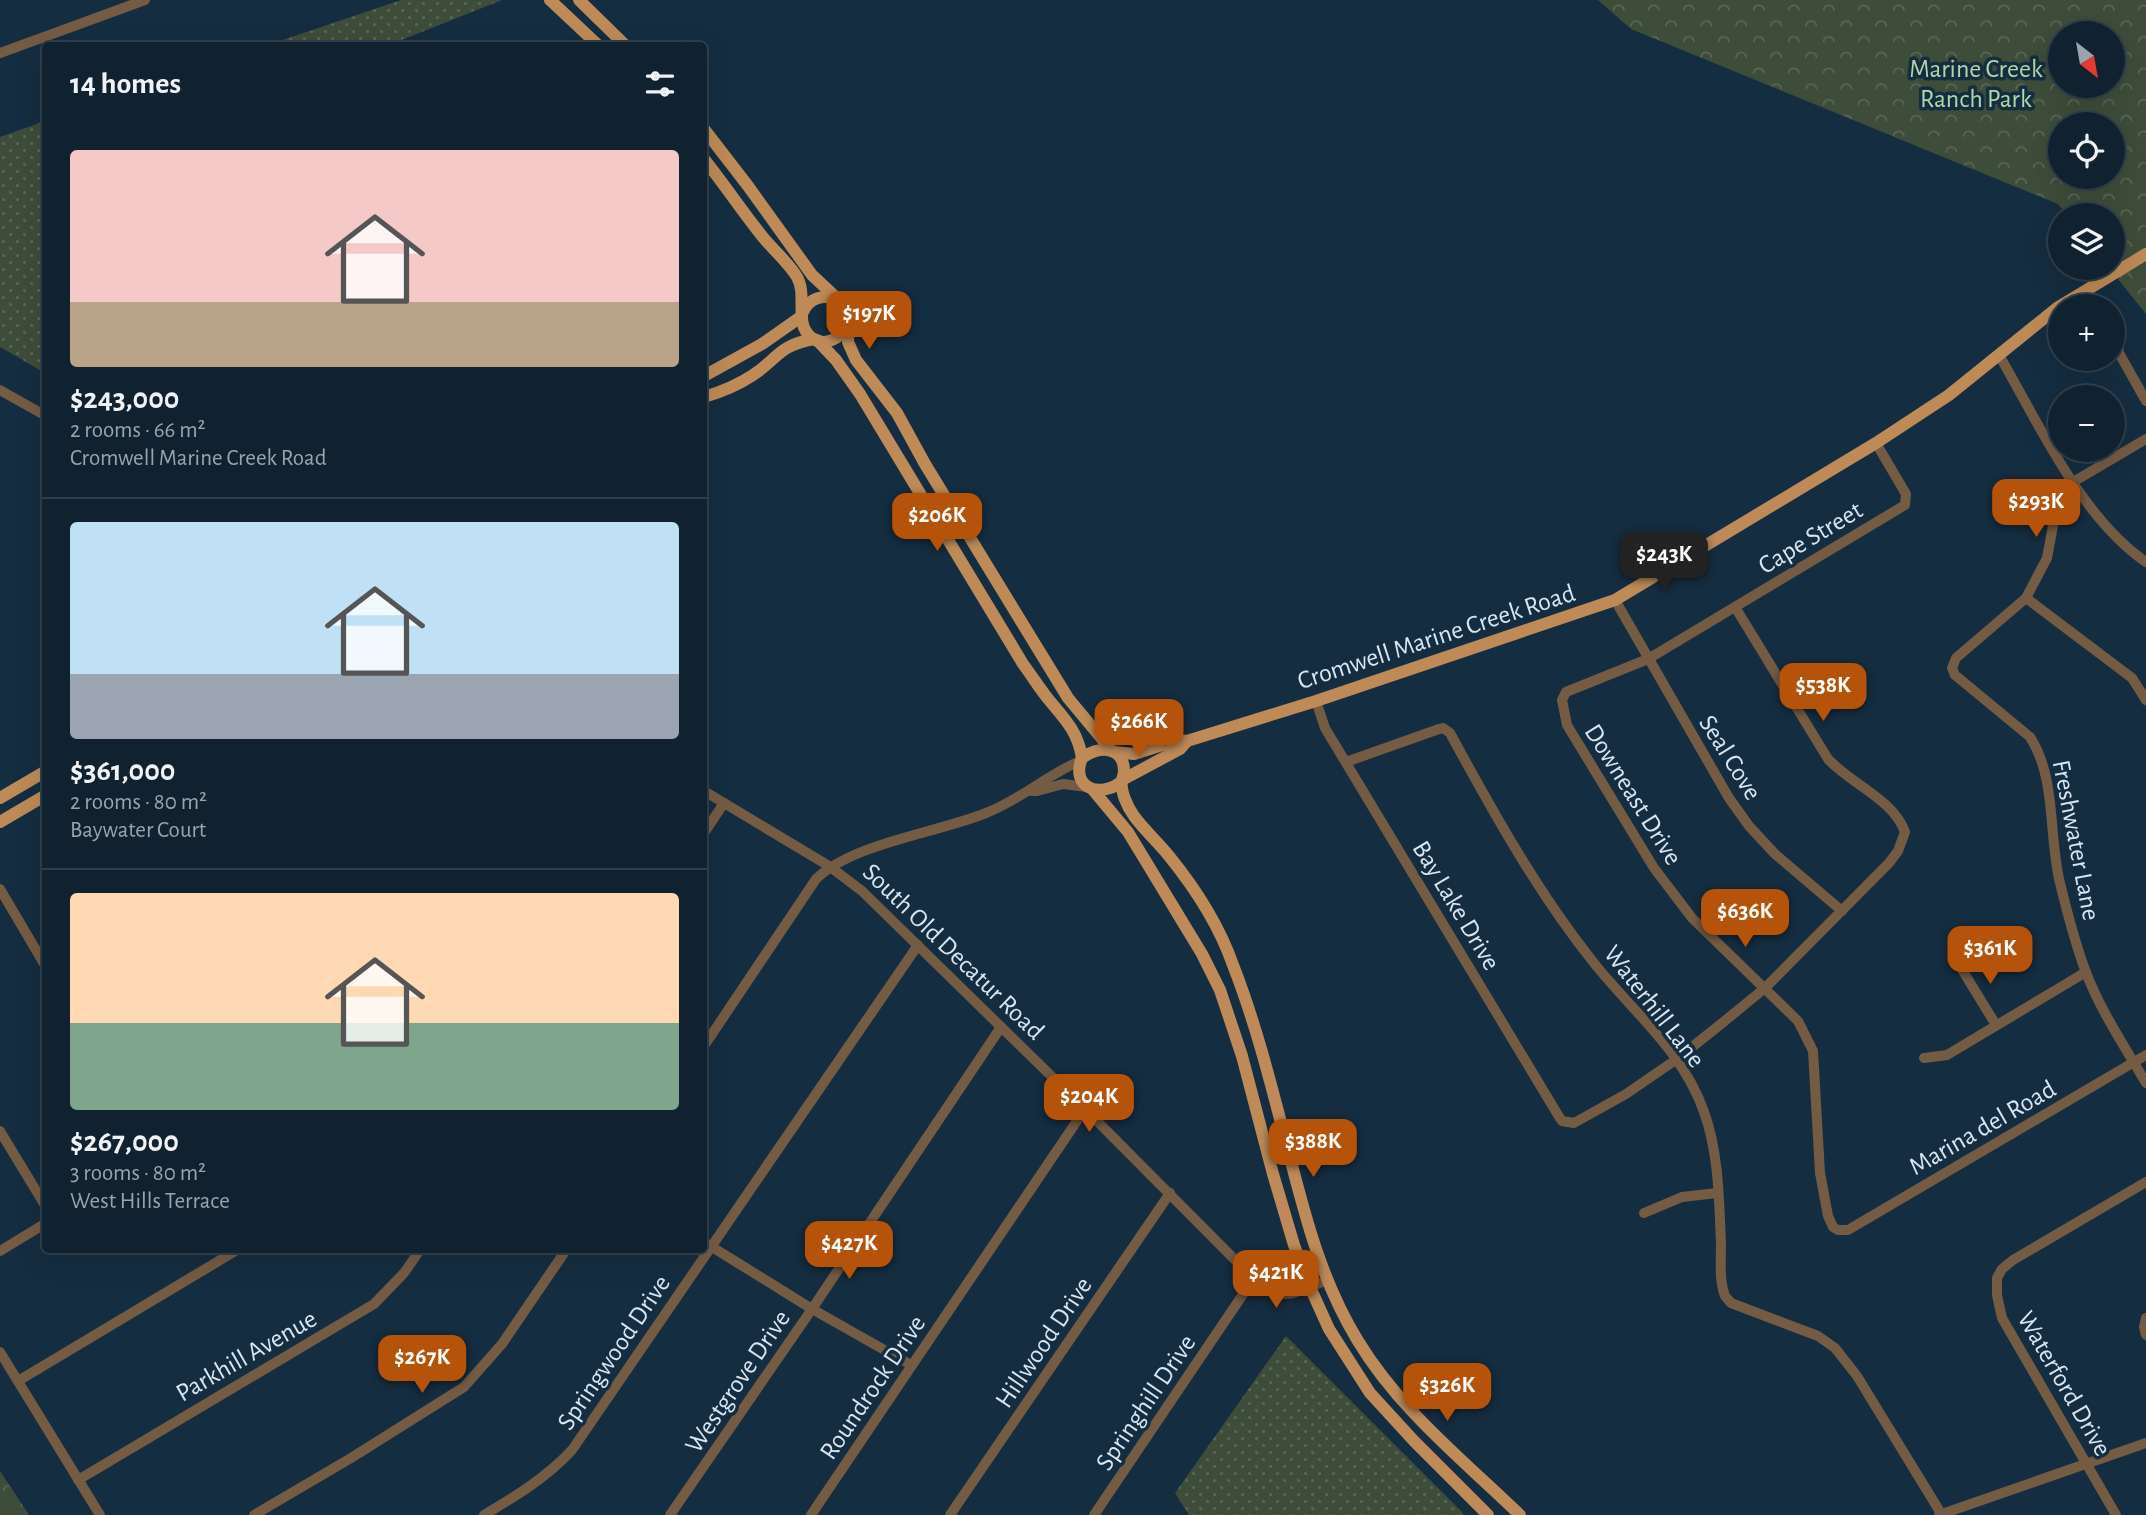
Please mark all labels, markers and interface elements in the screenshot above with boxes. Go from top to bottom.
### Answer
north arrow [2048,21,2124,98]
map controls [2048,21,2125,462]
park label: Marine Creek Ranch Park [1909,56,2043,112]
icon: filters [641,65,679,103]
text: 14 homes [70,69,181,99]
button: locate [2048,112,2125,189]
icon: home [312,196,438,322]
button: layers [2048,203,2125,280]
pin: $197K [820,292,918,351]
button: + [2048,294,2125,371]
text: $197K [842,302,896,325]
text: $243,000 [70,384,179,414]
button: − [2048,385,2125,462]
text: 2 rooms · 66 m² [70,419,206,442]
text: Cromwell Marine Creek Road [70,447,327,470]
pin: $293K [1987,480,2085,539]
text: $293K [2008,490,2064,513]
pin: $206K [888,494,986,553]
street label: Cape Street [1754,497,1867,579]
text: $206K [908,504,966,527]
pin: $243K [1615,532,1713,592]
text: $243K [1636,543,1692,566]
icon: home [312,568,438,694]
street label: Cromwell Marine Creek Road [1294,580,1578,694]
pin: $538K [1774,664,1872,723]
text: $538K [1796,674,1850,697]
pin: $266K [1090,700,1188,759]
text: $266K [1111,710,1167,733]
street label: Seal Cove [1694,711,1766,804]
street label: Downeast Drive [1580,720,1687,869]
text: $361,000 [70,756,175,786]
street label: Freshwater Lane [2048,758,2104,923]
text: 2 rooms · 80 m² [70,791,207,814]
text: Baywater Court [70,819,206,842]
street label: Bay Lake Drive [1407,836,1505,975]
street label: South Old Decatur Road [858,859,1049,1045]
pin: $636K [1696,890,1794,949]
text: $636K [1717,900,1773,923]
pin: $361K [1941,926,2039,986]
text: $361K [1963,937,2017,960]
icon: home [312,939,438,1065]
street label: Waterhill Lane [1599,941,1710,1073]
pin: $204K [1040,1074,1138,1134]
street label: Marina del Road [1905,1076,2060,1180]
text: $204K [1060,1085,1118,1108]
pin: $388K [1264,1120,1362,1179]
text: $267,000 [70,1127,179,1157]
text: $388K [1285,1130,1341,1153]
text: 3 rooms · 80 m² [70,1162,206,1185]
text: West Hills Terrace [70,1190,230,1213]
pin: $427K [800,1222,898,1281]
text: $427K [821,1232,877,1255]
pin: $421K [1227,1250,1325,1310]
text: $421K [1249,1261,1303,1284]
street label: Springwood Drive [553,1270,675,1435]
street label: Hillwood Drive [991,1273,1097,1413]
street label: Parkhill Avenue [172,1305,321,1407]
street label: Westgrove Drive [681,1306,795,1458]
street label: Waterford Drive [2012,1307,2116,1460]
street label: Roundrock Drive [815,1311,930,1464]
street label: Springhill Drive [1091,1330,1201,1475]
pin: $267K [373,1336,471,1395]
text: $267K [394,1346,450,1369]
pin: $326K [1398,1364,1496,1423]
text: $326K [1419,1374,1475,1397]

